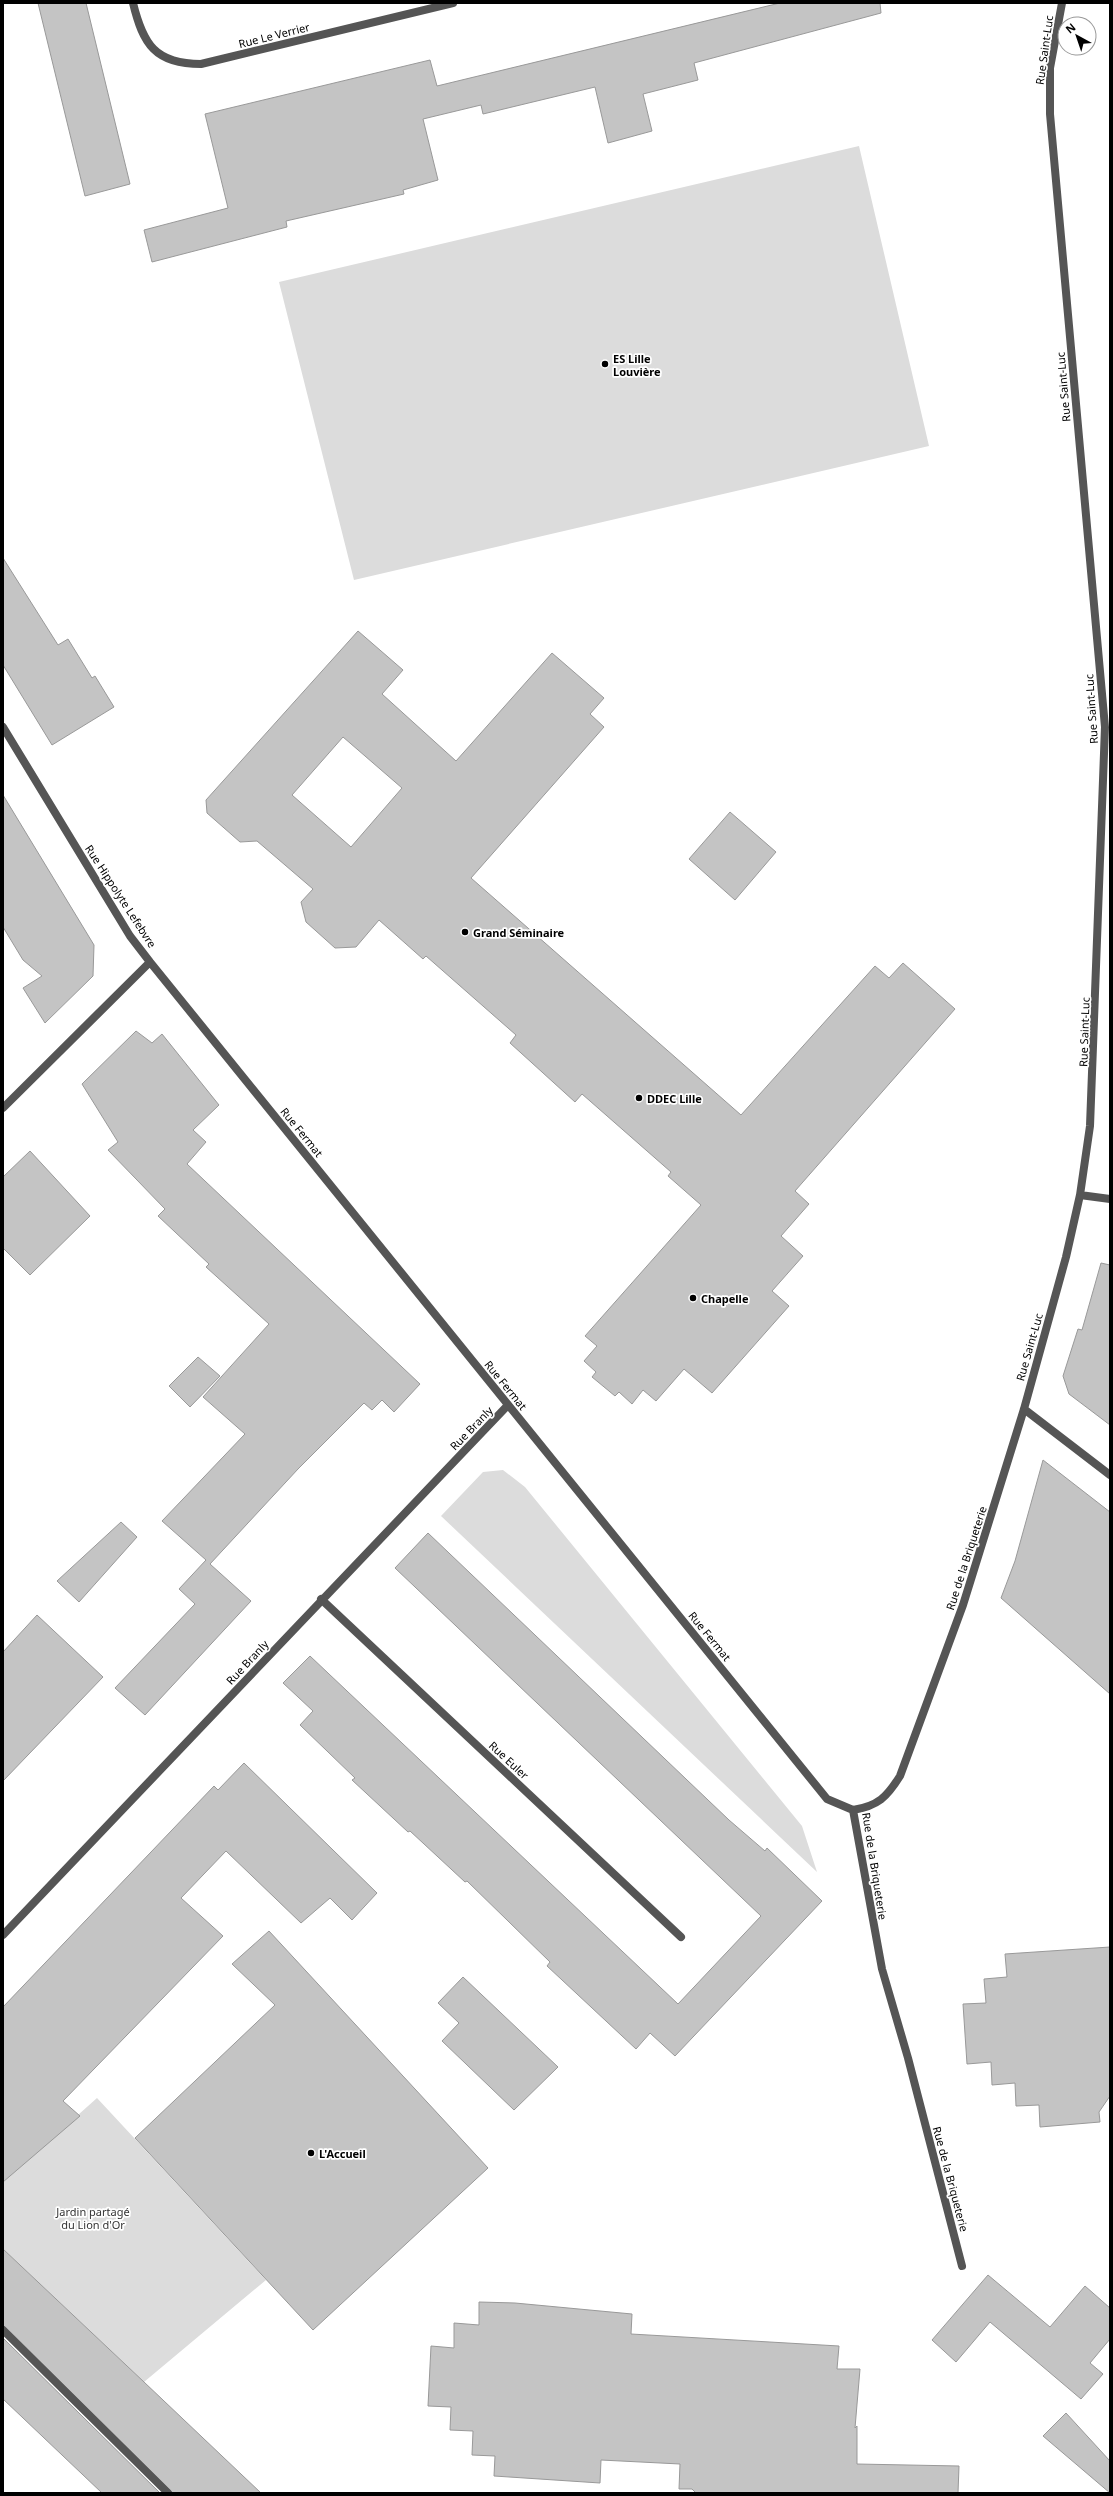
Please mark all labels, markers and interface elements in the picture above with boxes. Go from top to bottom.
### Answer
street label: Rue Saint-Luc [1032,14,1056,86]
north arrow [1057,16,1097,56]
street label: Rue Le Verrier [237,19,312,51]
text: N [1062,19,1079,37]
place label: ES Lille Louvière [613,351,661,379]
street label: Rue Saint-Luc [1052,352,1074,422]
marker: ES Lille Louvière [600,359,610,369]
street label: Rue Saint-Luc [1081,674,1101,744]
street label: Rue Hippolyte Lefebvre [82,842,160,950]
place label: Grand Séminaire [473,925,565,940]
marker: Grand Séminaire [460,927,470,937]
street label: Rue Saint-Luc [1075,997,1093,1067]
place label: DDEC Lille [647,1091,702,1106]
marker: DDEC Lille [634,1093,644,1103]
street label: Rue Fermat [277,1104,327,1160]
place label: Chapelle [701,1291,749,1306]
marker: Chapelle [688,1293,698,1303]
street label: Rue Saint-Luc [1012,1311,1046,1383]
street label: Rue Fermat [481,1357,531,1413]
street label: Rue Branly [446,1403,496,1453]
street label: Rue de la Briqueterie [942,1504,990,1612]
street label: Rue Fermat [685,1608,735,1664]
street label: Rue Branly [223,1636,272,1687]
street label: Rue Euler [486,1738,532,1783]
street label: Rue de la Briqueterie [859,1811,891,1921]
street label: Rue de la Briqueterie [930,2125,972,2233]
place label: L'Accueil [319,2146,366,2161]
marker: L'Accueil [306,2148,316,2158]
park label: Jardin partagé du Lion d'Or [55,2204,130,2232]

